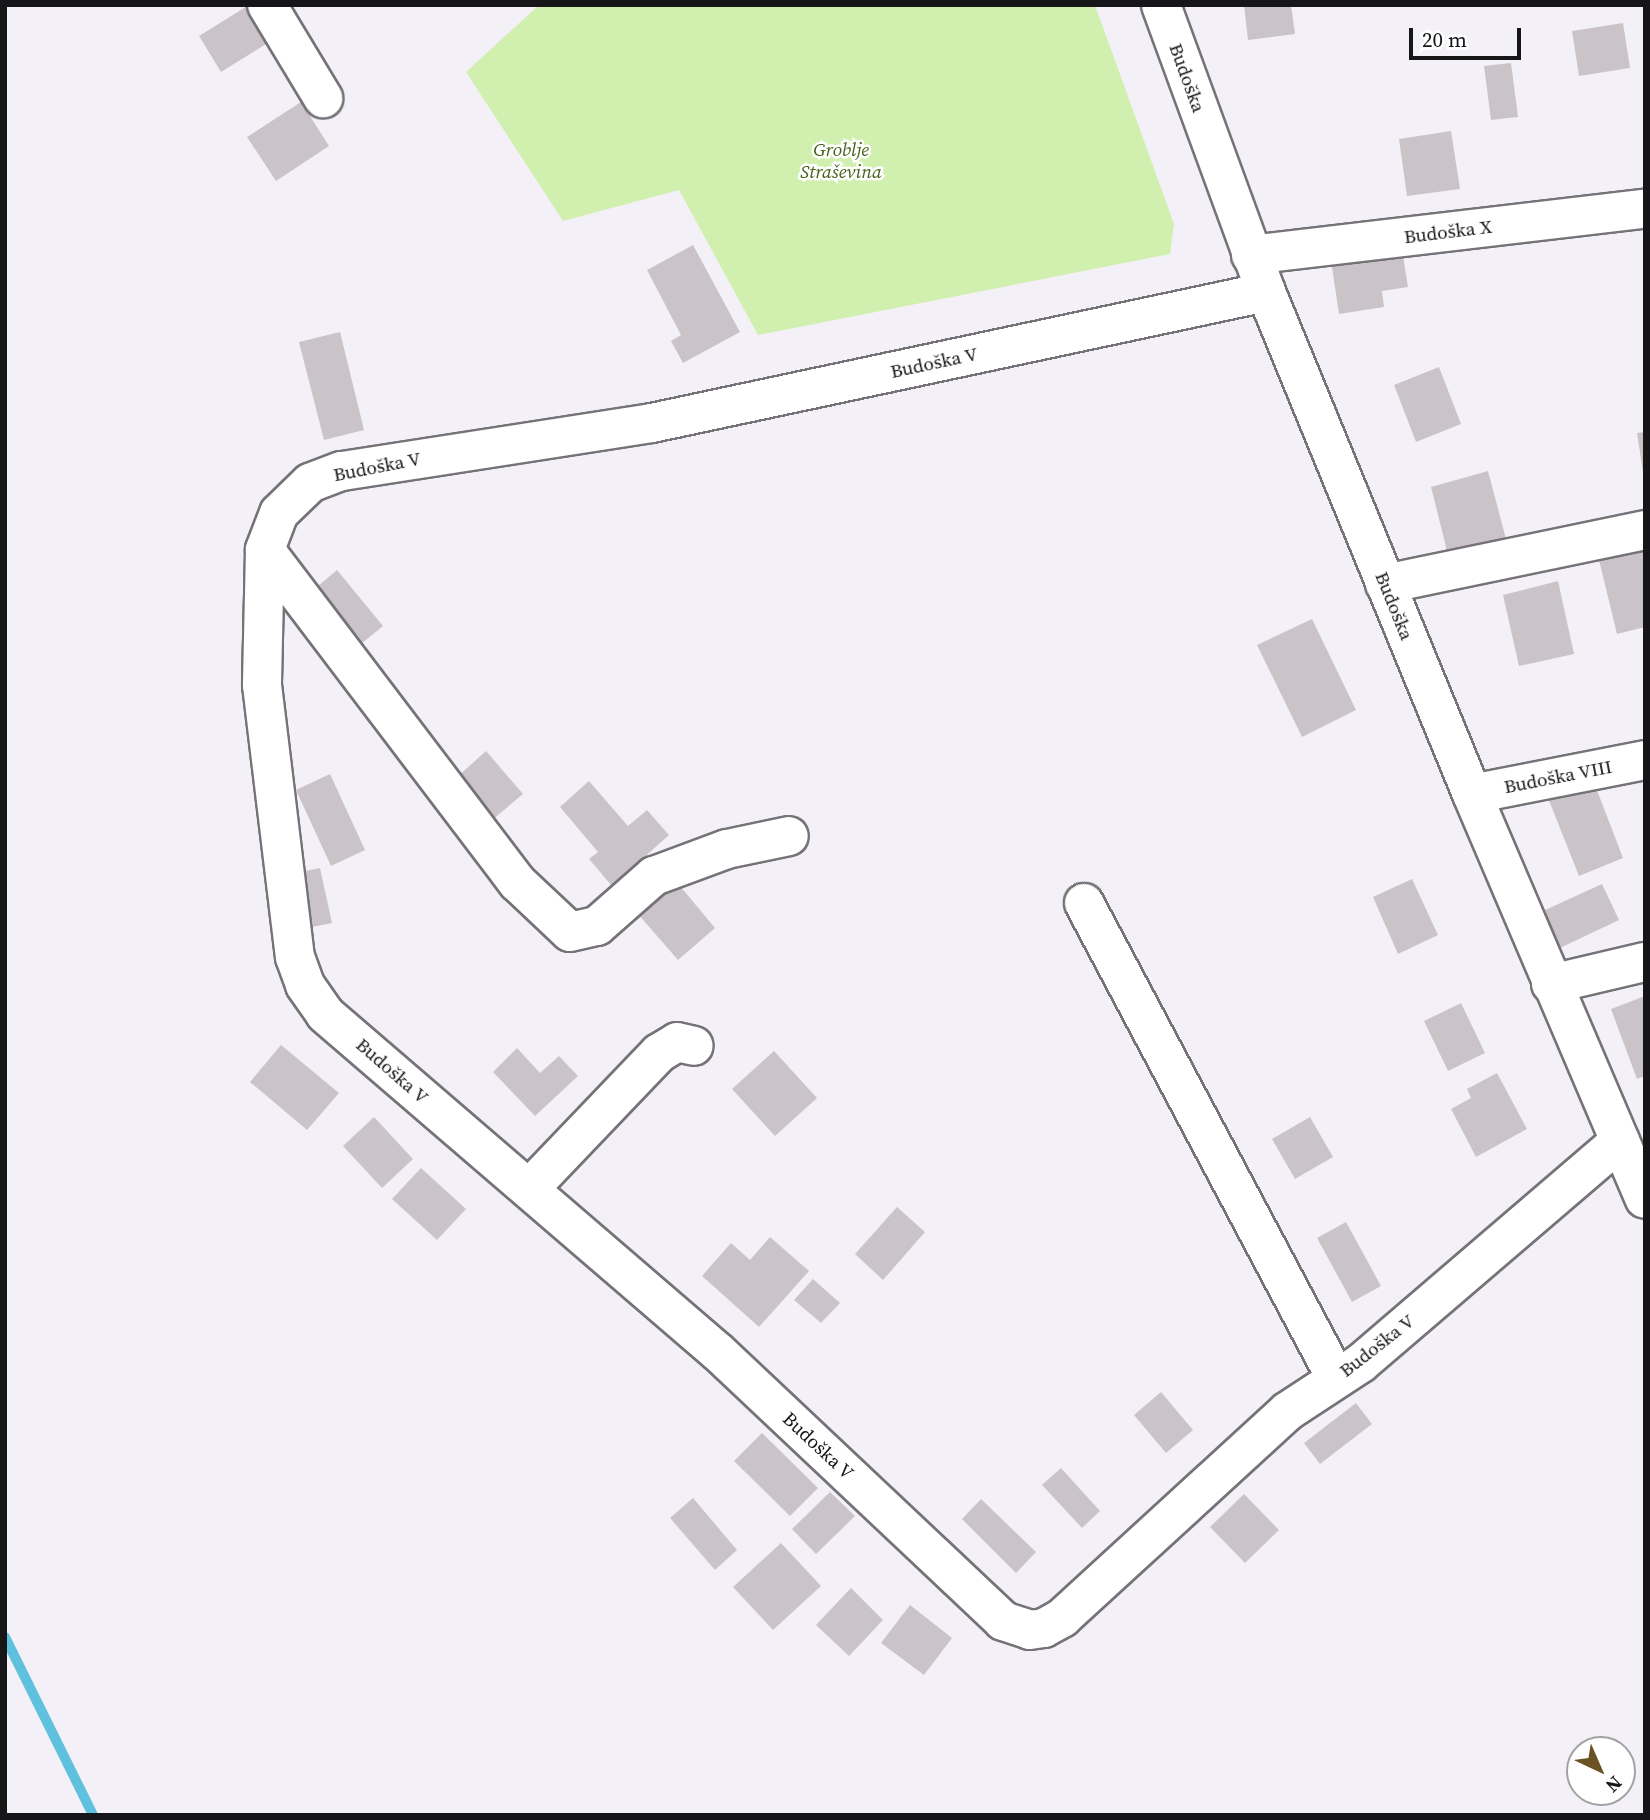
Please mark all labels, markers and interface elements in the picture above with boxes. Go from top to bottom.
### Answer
scale bar [1412,14,1524,58]
text: 20 m [1422,25,1467,54]
street label: Budoška [1164,40,1210,116]
park label: Groblje Straševina [800,139,882,183]
street label: Budoška X [1403,215,1493,249]
street label: Budoška V [888,343,980,383]
street label: Budoška V [331,447,423,487]
street label: Budoška [1370,568,1418,644]
street label: Budoška VIII [1502,755,1614,799]
street label: Budoška V [351,1033,433,1109]
street label: Budoška V [1335,1310,1419,1382]
street label: Budoška V [778,1407,858,1485]
north arrow [1566,1736,1636,1806]
text: N [1600,1771,1628,1799]

